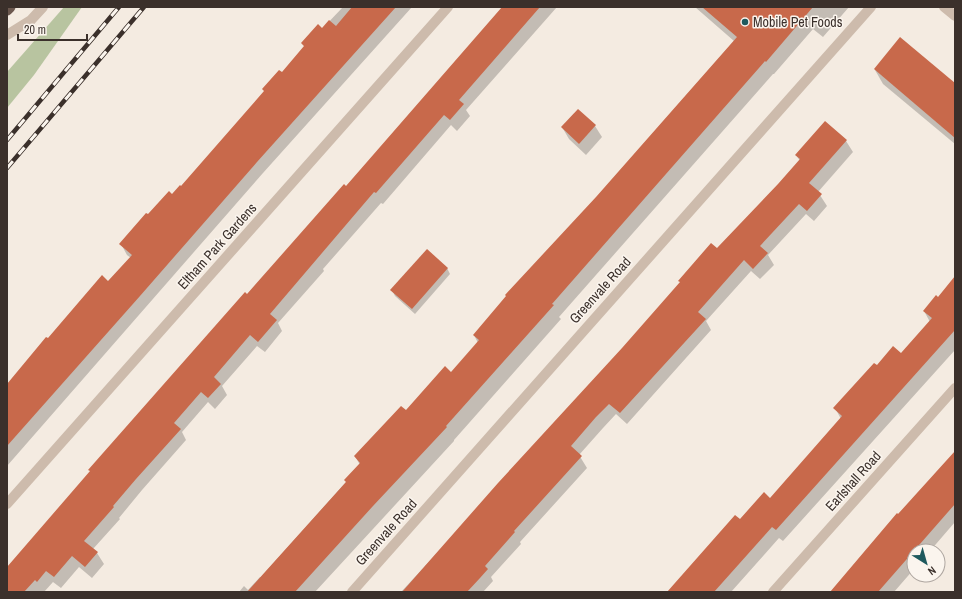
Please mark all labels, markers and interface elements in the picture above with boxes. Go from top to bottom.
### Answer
place label: Mobile Pet Foods [753,13,843,31]
scale bar [18,16,87,42]
marker: Mobile Pet Foods [740,17,750,27]
text: 20 m [24,22,46,38]
street label: Eltham Park Gardens [174,199,261,293]
street label: Greenvale Road [565,253,635,327]
street label: Earlshall Road [821,447,885,515]
street label: Greenvale Road [351,495,421,569]
north arrow [906,543,946,583]
text: N [925,563,939,579]

